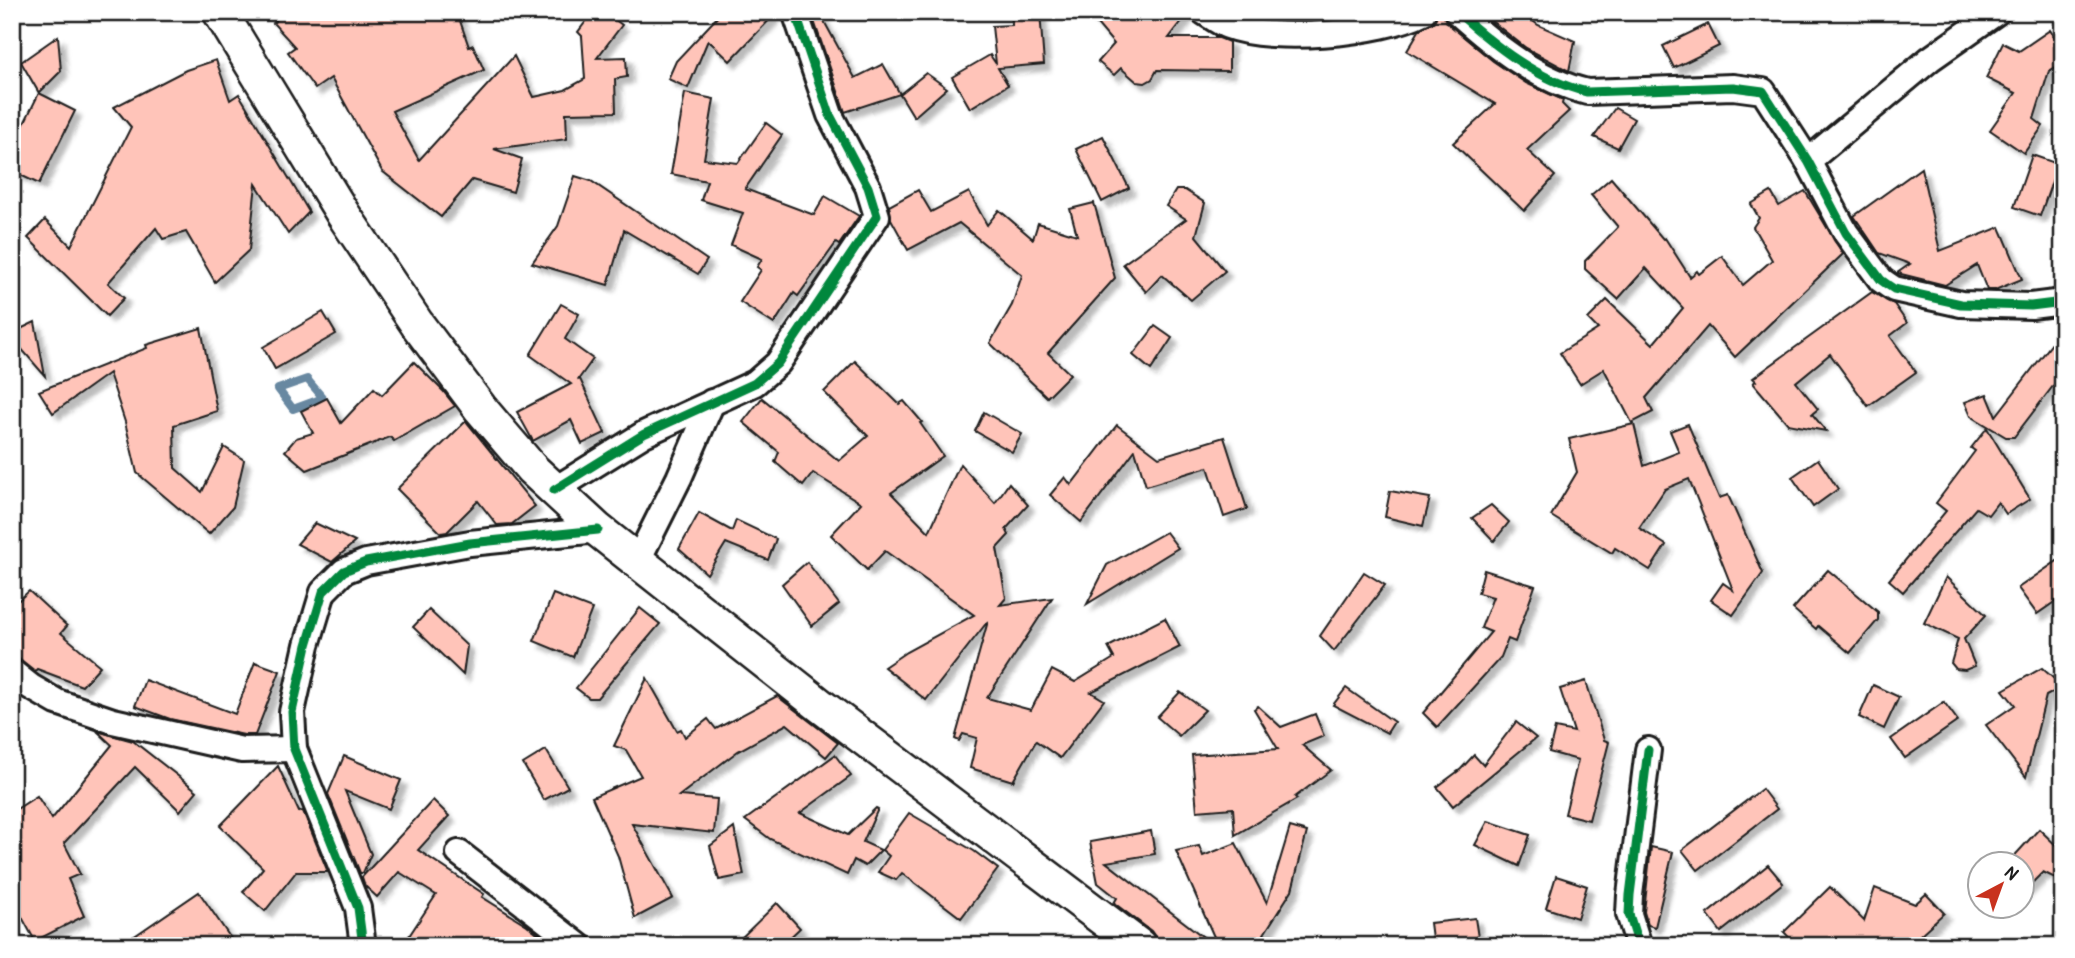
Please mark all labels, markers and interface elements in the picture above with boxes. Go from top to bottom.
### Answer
north arrow [1966,850,2036,920]
text: N [2000,859,2024,885]

